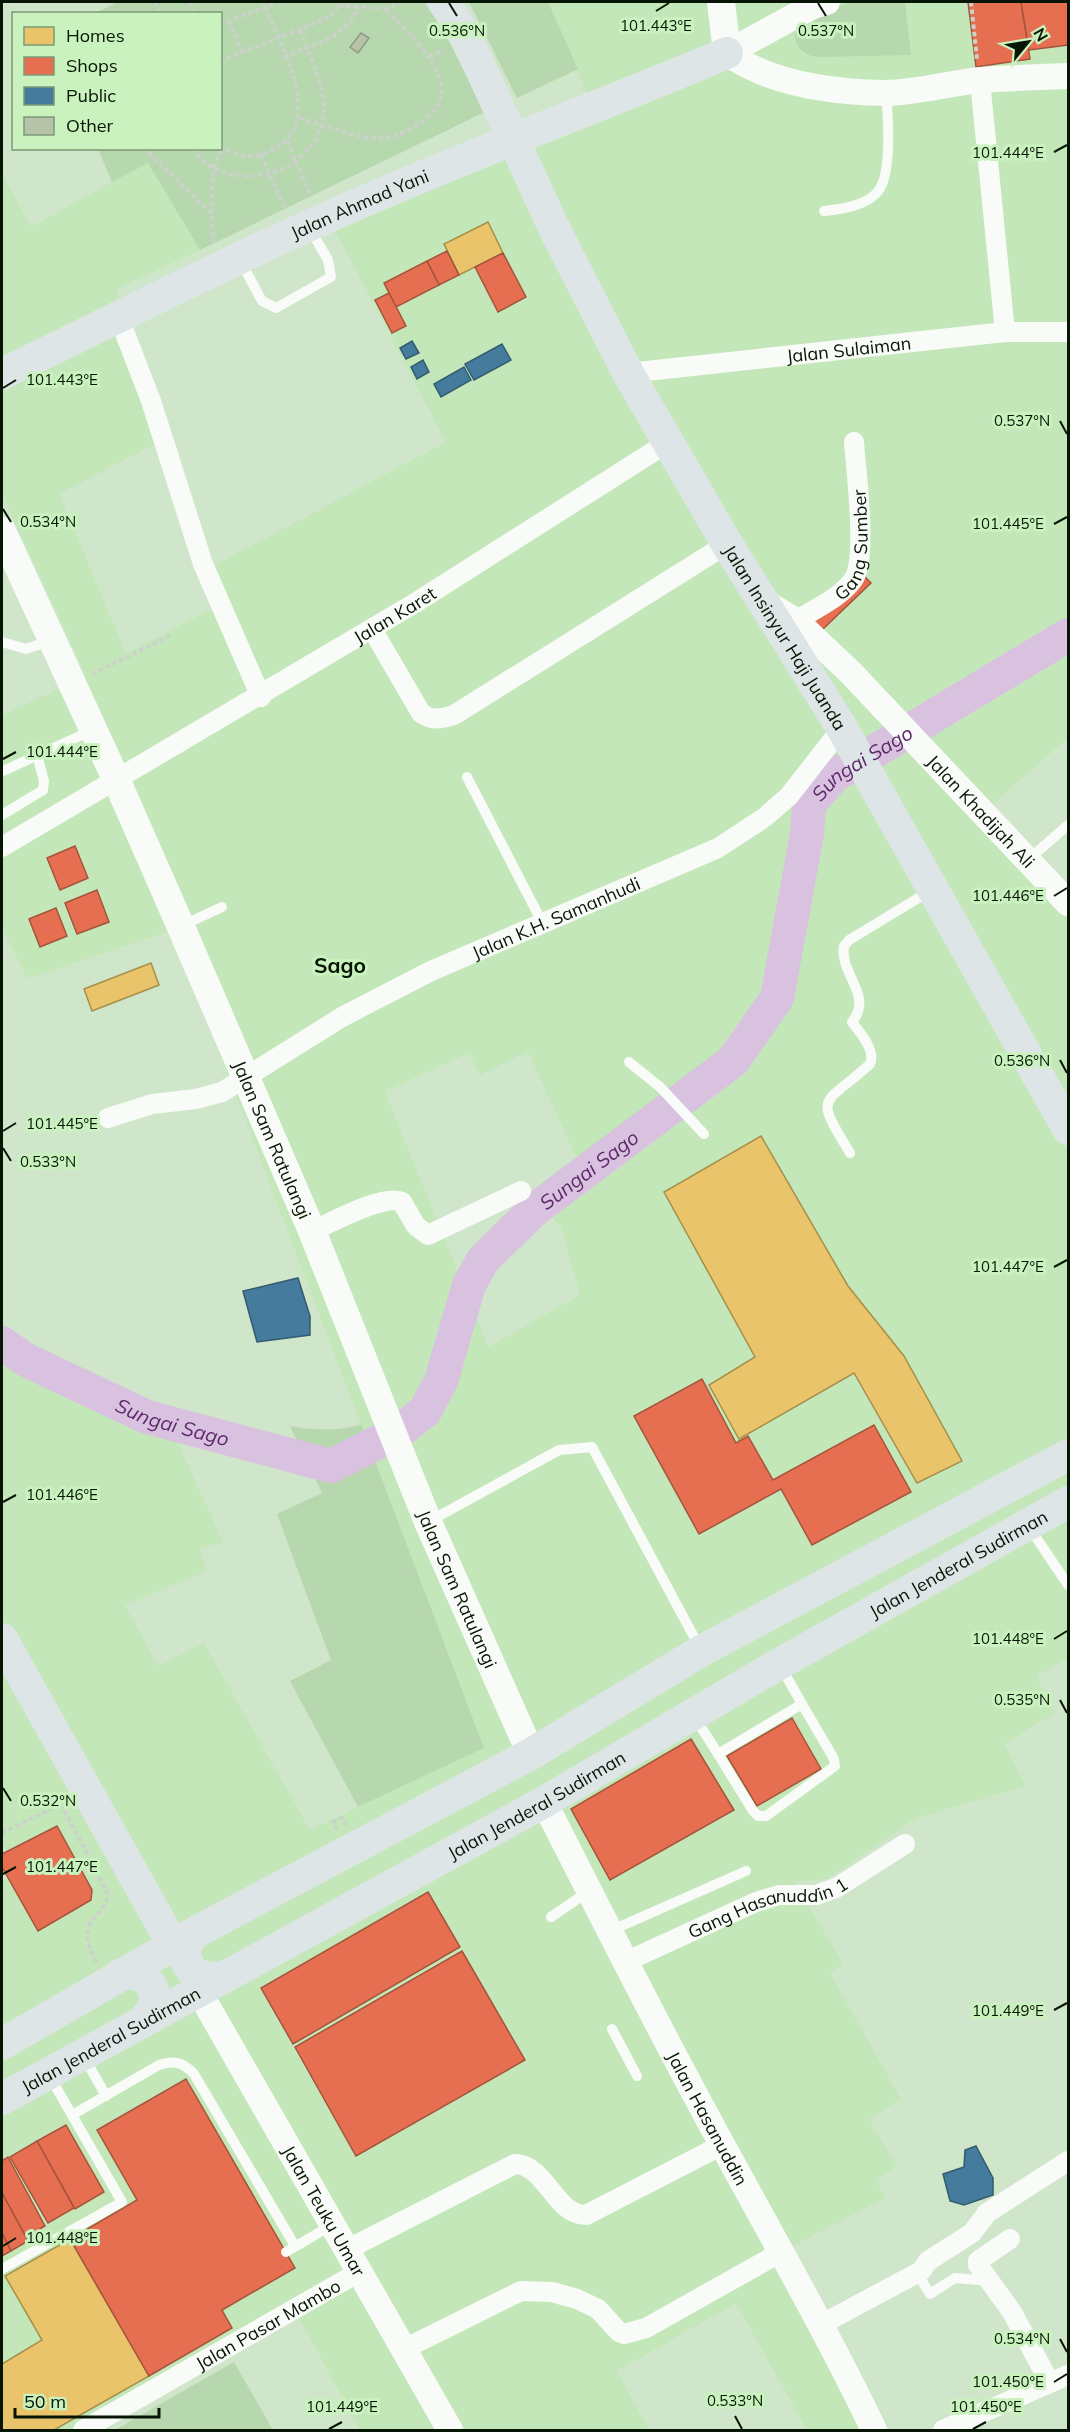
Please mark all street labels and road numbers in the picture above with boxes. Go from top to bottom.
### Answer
street label: Jalan Ahmad Yani [287,164,432,244]
street label: Jalan Sulaiman [785,331,912,367]
street label: Gang Sumber [829,488,872,605]
street label: Jalan Insinyur Haji Juanda [719,540,852,734]
street label: Jalan Karet [349,581,440,648]
street label: Jalan Khadijah Ali [922,750,1040,872]
street label: Jalan K.H. Samanhudi [468,871,644,964]
street label: Jalan Sam Ratulangi [228,1057,317,1222]
street label: Jalan Jenderal Sudirman [865,1504,1051,1623]
street label: Jalan Sam Ratulangi [413,1506,503,1671]
street label: Jalan Jenderal Sudirman [443,1745,629,1864]
street label: Gang Hasanuddin 1 [684,1872,852,1943]
street label: Jalan Jenderal Sudirman [17,1981,204,2098]
street label: Jalan Hasanuddin [662,2047,754,2189]
street label: Jalan Teuku Umar [278,2141,371,2281]
street label: Jalan Pasar Mambo [191,2274,344,2375]

